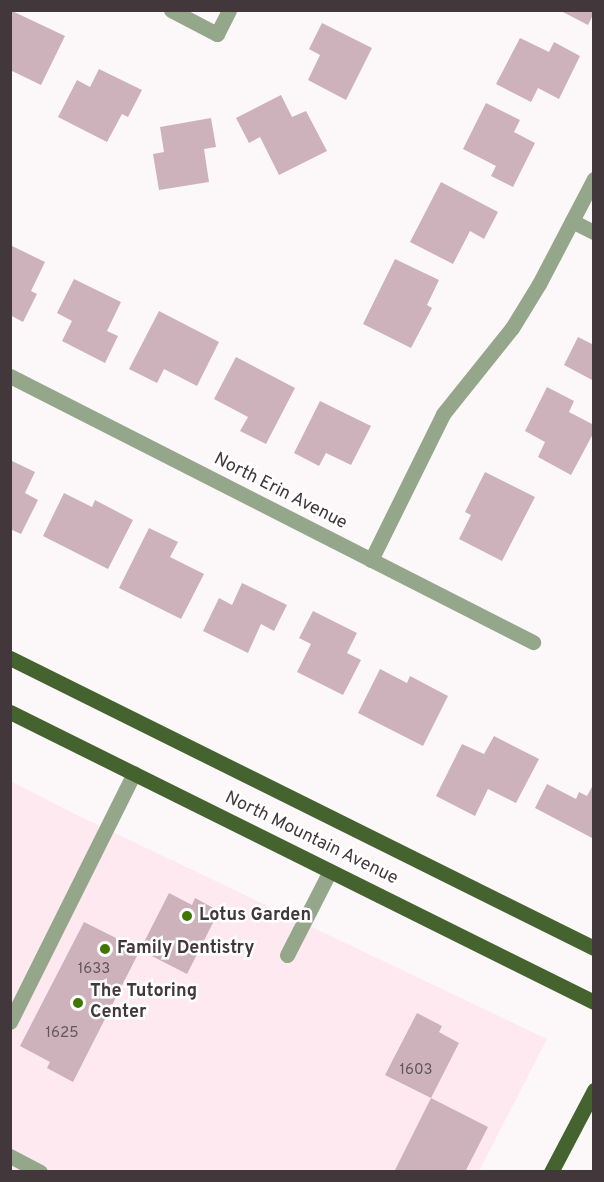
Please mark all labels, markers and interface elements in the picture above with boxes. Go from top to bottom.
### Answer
street label: North Erin Avenue [209,449,351,535]
street label: North Mountain Avenue [221,787,401,891]
place label: Lotus Garden [199,905,311,927]
marker: Lotus Garden [180,909,194,923]
place label: Family Dentistry [117,938,254,960]
marker: Family Dentistry [98,942,112,956]
house number: 1633 [78,961,110,979]
place label: The Tutoring Center [90,982,197,1024]
marker: The Tutoring Center [71,996,85,1010]
house number: 1625 [45,1025,79,1043]
house number: 1603 [399,1062,433,1080]

